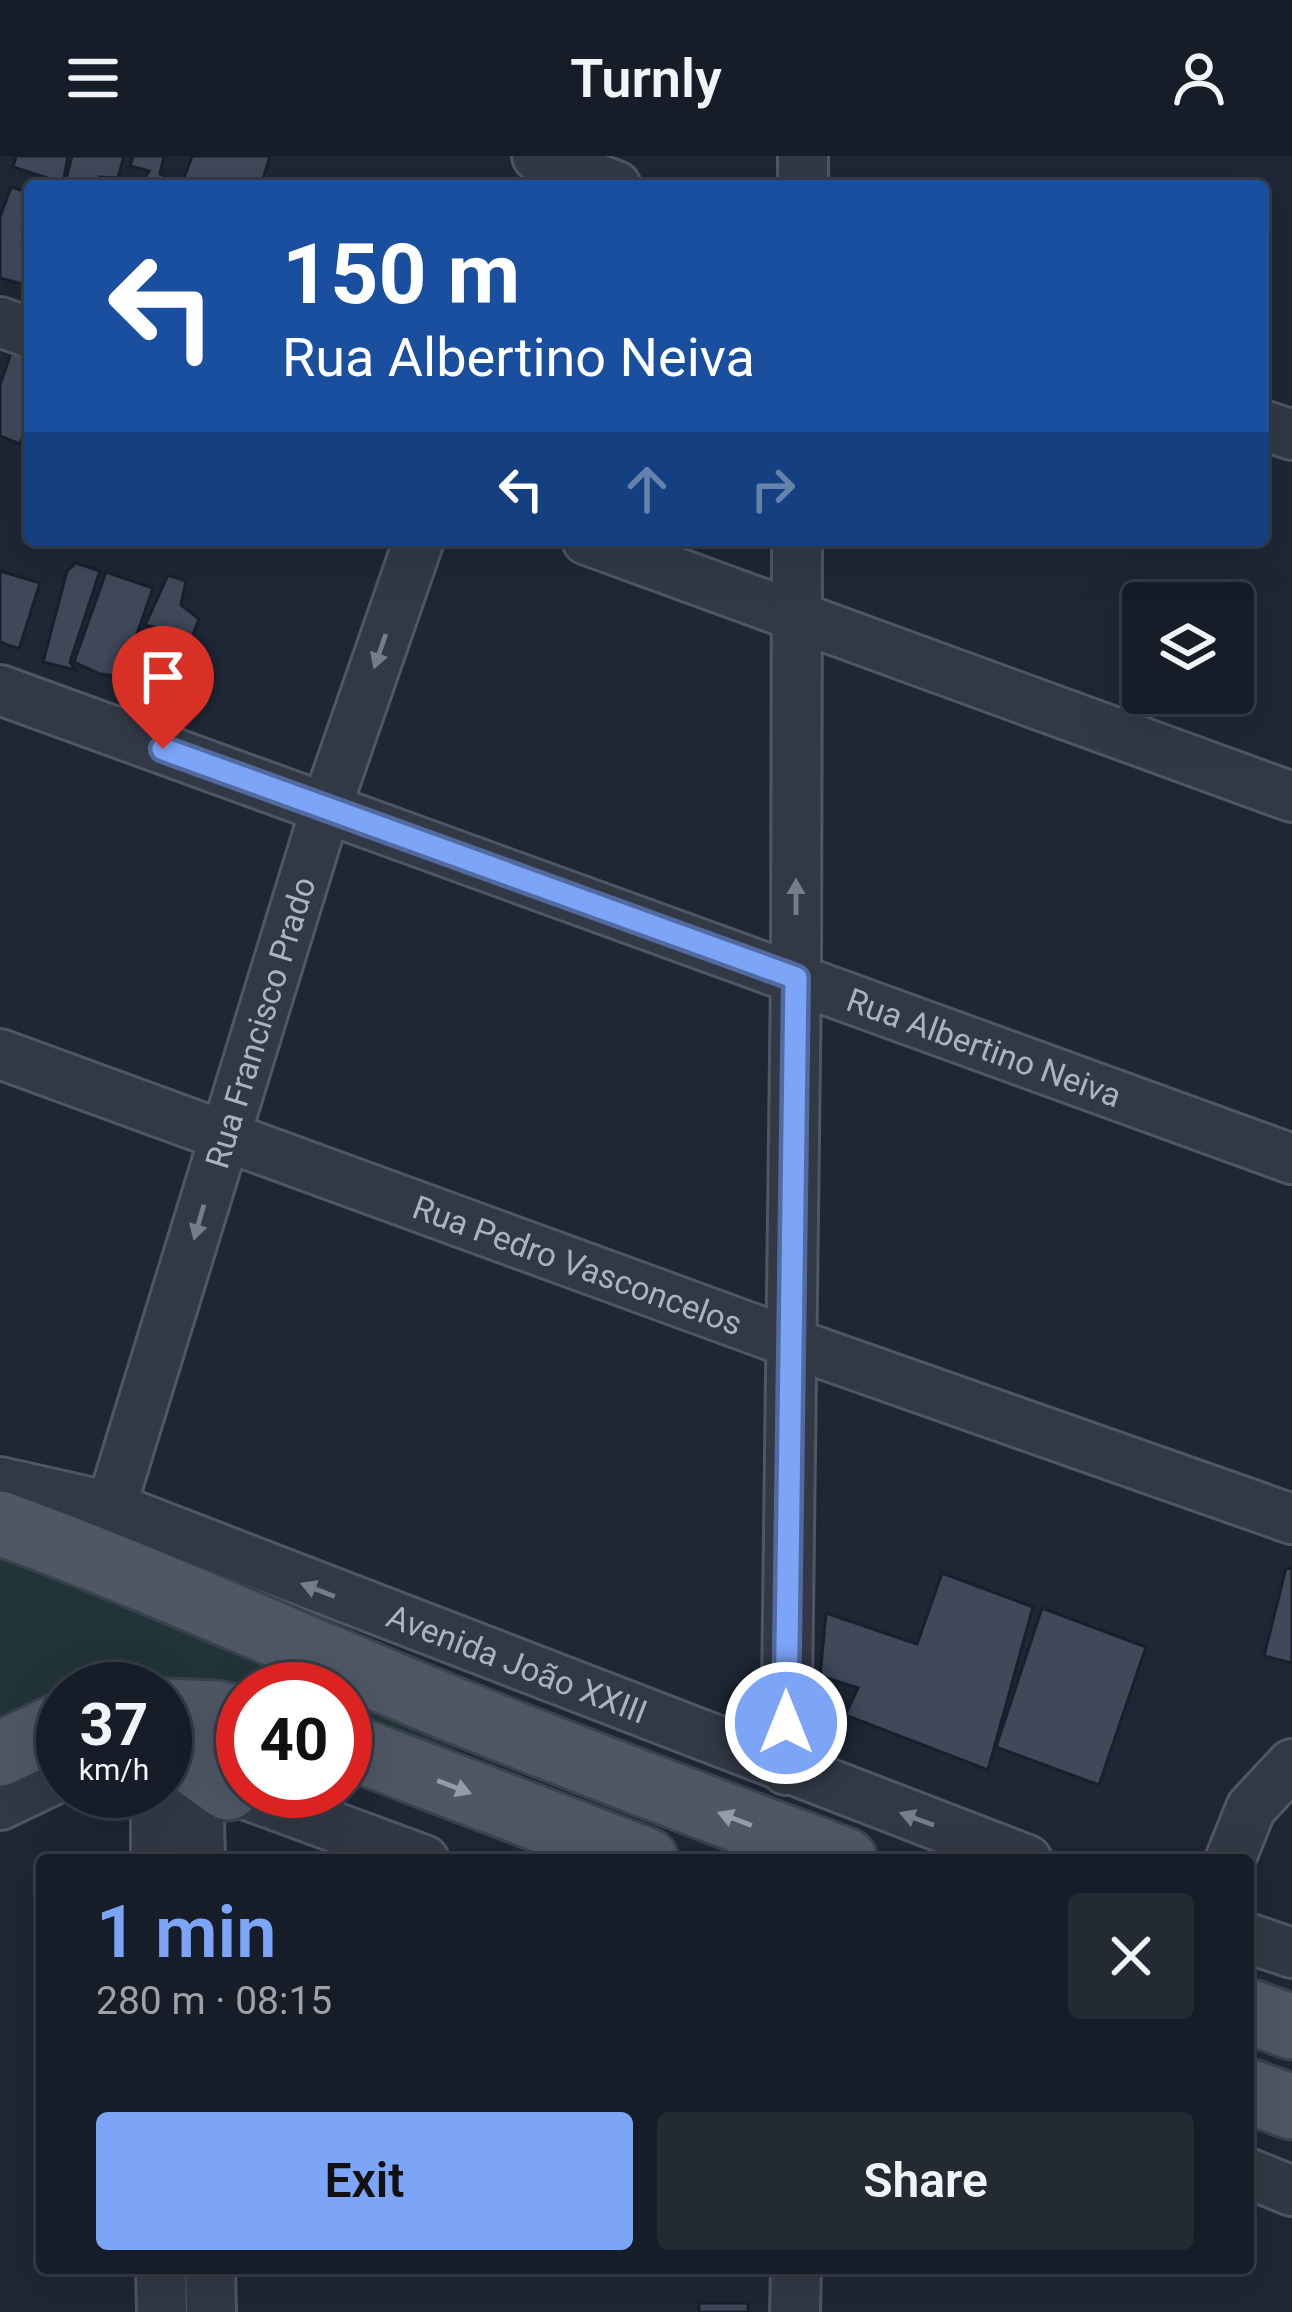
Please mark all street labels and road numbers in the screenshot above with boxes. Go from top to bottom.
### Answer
street label: Rua Francisco Prado [197,872,324,1173]
street label: Rua Albertino Neiva [841,980,1127,1115]
street label: Rua Pedro Vasconcelos [408,1187,748,1343]
street label: Avenida João XXIII [381,1596,652,1732]

